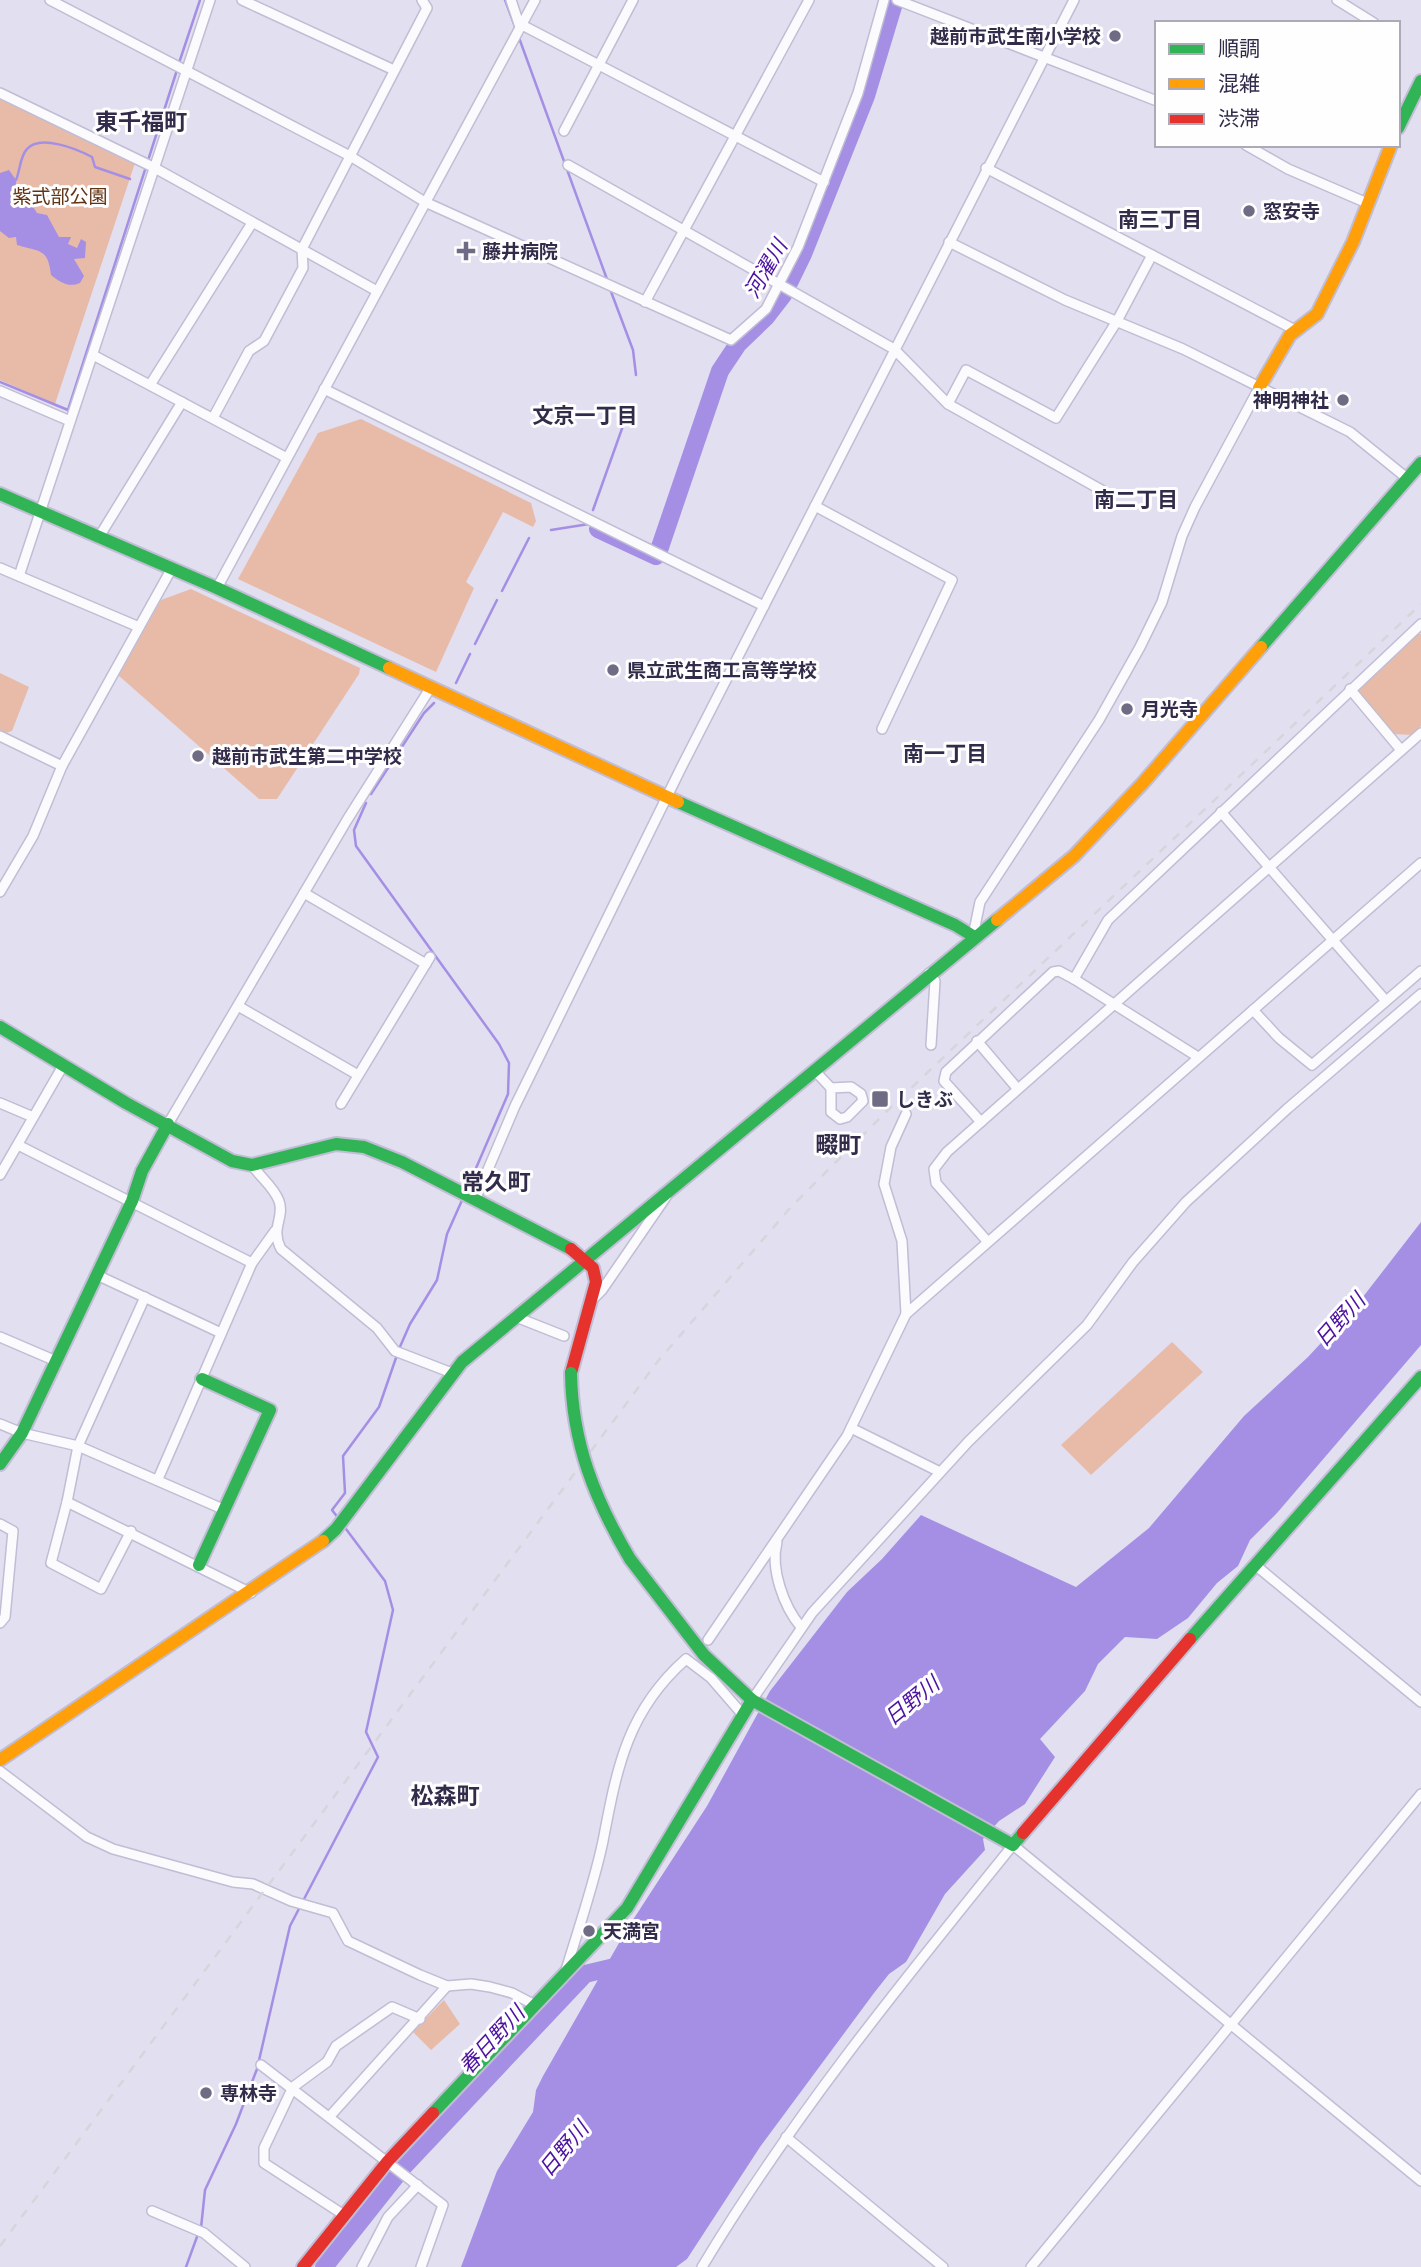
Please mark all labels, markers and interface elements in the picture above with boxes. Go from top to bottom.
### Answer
legend [1155,21,1400,147]
place label: 越前市武生南小学校 [930,25,1101,48]
marker: 越前市武生南小学校 [1107,28,1123,44]
text: 順調 [1218,36,1260,62]
text: 混雑 [1218,71,1260,97]
text: 渋滞 [1218,106,1260,132]
district label: 東千福町 [95,108,187,136]
park label: 紫式部公園 [12,185,108,208]
place label: 窓安寺 [1263,200,1320,223]
marker: 窓安寺 [1241,203,1257,219]
district label: 南三丁目 [1118,207,1202,233]
water label: 河濯川 [739,233,794,303]
place label: 藤井病院 [482,240,558,263]
marker: 藤井病院 [456,241,476,261]
place label: 神明神社 [1253,389,1329,412]
marker: 神明神社 [1335,392,1351,408]
district label: 文京一丁目 [533,403,638,429]
district label: 南二丁目 [1094,487,1178,513]
place label: 県立武生商工高等学校 [627,659,817,682]
marker: 県立武生商工高等学校 [605,662,621,678]
place label: 月光寺 [1141,698,1198,721]
marker: 月光寺 [1119,701,1135,717]
district label: 南一丁目 [903,741,987,767]
place label: 越前市武生第二中学校 [212,745,402,768]
marker: 越前市武生第二中学校 [190,748,206,764]
place label: しきぶ [896,1088,953,1111]
marker: しきぶ [870,1089,890,1109]
district label: 畷町 [815,1131,861,1159]
district label: 常久町 [462,1168,531,1196]
water label: 日野川 [1309,1286,1372,1352]
water label: 日野川 [879,1670,946,1731]
district label: 松森町 [411,1782,480,1810]
place label: 天満宮 [603,1920,660,1943]
marker: 天満宮 [581,1923,597,1939]
water label: 春日野川 [454,1999,532,2080]
place label: 専林寺 [220,2082,277,2105]
marker: 専林寺 [198,2085,214,2101]
water label: 日野川 [534,2115,595,2181]

